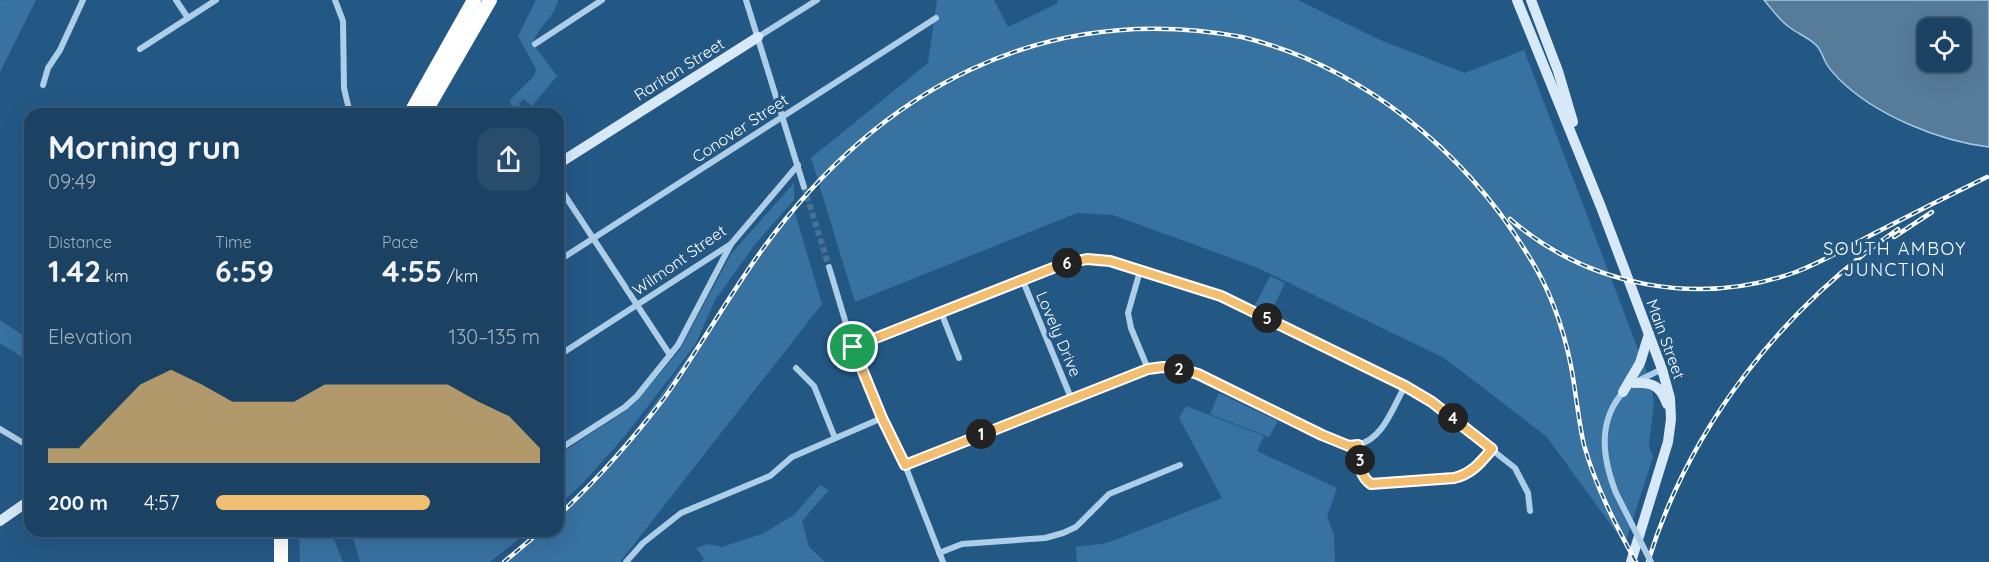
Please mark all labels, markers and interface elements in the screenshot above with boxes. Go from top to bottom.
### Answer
map controls [1917,18,1971,72]
button: locate [1917,18,1971,72]
street label: Raritan Street [630,33,728,105]
street label: Conover Street [688,89,792,167]
text: Morning run [48,126,241,167]
button: share [477,128,540,191]
text: 09:49 [48,169,96,194]
street label: Wilmont Street [628,220,730,300]
text: Distance [48,232,112,252]
text: Time [215,232,252,252]
text: Pace [382,232,418,252]
district label: SOUTH AMBOY JUNCTION [1823,237,1967,281]
pin: 6 [1052,248,1082,278]
text: 1.42 [48,252,101,290]
text: 6:59 [215,252,274,290]
text: 4:55 [382,252,442,290]
text: 6 [1063,253,1071,273]
text: km [101,266,128,286]
text: /km [442,266,478,286]
street label: Lovely Drive [1032,288,1086,380]
street label: Main Street [1642,296,1690,382]
pin: 5 [1252,303,1282,333]
text: 5 [1262,308,1272,328]
pin [827,321,878,372]
text: Elevation [48,324,132,349]
text: 130–135 m [448,324,540,349]
icon: arrive [836,330,869,363]
pin: 2 [1164,354,1194,384]
text: 2 [1174,359,1184,379]
pin: 4 [1438,403,1468,433]
text: 4 [1448,408,1458,428]
pin: 1 [966,419,996,449]
text: 1 [978,424,984,444]
pin: 3 [1345,445,1375,475]
text: 3 [1356,450,1364,470]
text: 200 m [48,490,108,515]
text: 4:57 [144,490,179,515]

